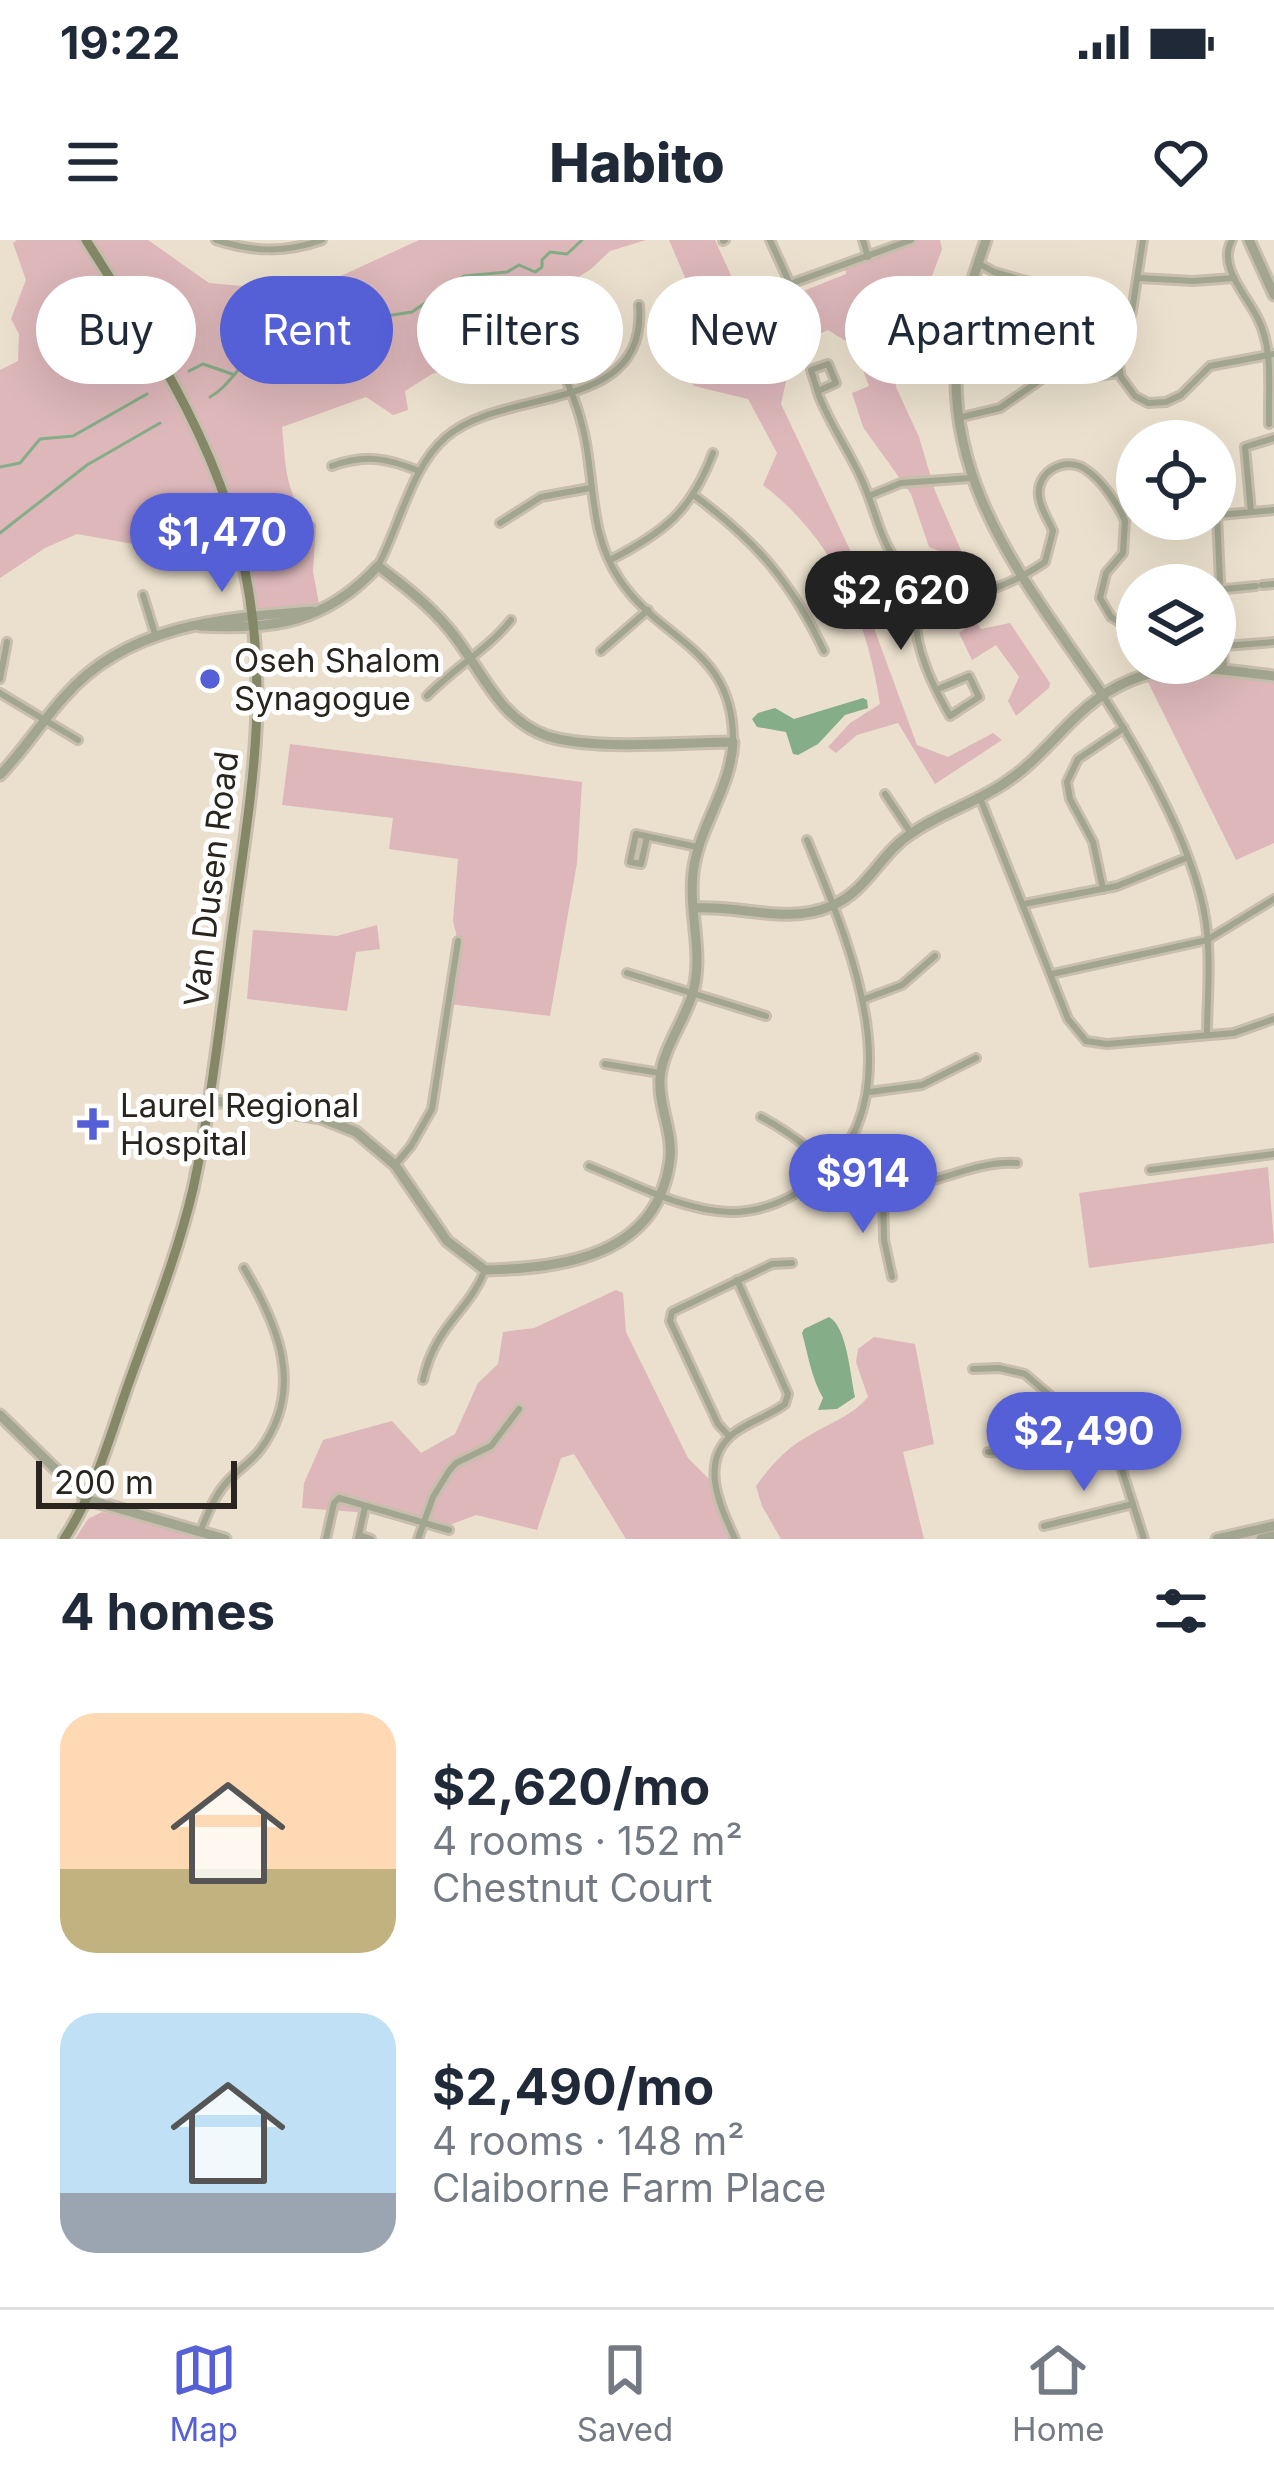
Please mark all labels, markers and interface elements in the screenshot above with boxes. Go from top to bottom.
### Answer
text: 19:22 [60,15,180,70]
icon: menu [60,129,126,195]
icon: heart [1148,129,1214,195]
text: Habito [549,130,725,195]
chip: Buy [36,276,196,384]
chip: Rent [220,276,393,384]
chip: Filters [417,276,623,384]
chip: New [647,276,821,384]
chip: Apartment [845,276,1137,384]
map controls [1116,420,1236,684]
button: locate [1116,420,1236,540]
pin: $1,470 [124,493,320,595]
text: $1,470 [157,508,287,555]
pin: $2,620 [803,551,999,653]
button: layers [1116,564,1236,684]
text: $2,620 [832,566,970,613]
place label: Oseh Shalom Synagogue [234,640,441,718]
marker: Oseh Shalom Synagogue [197,666,223,692]
street label: Van Dusen Road [176,749,246,1009]
place label: Laurel Regional Hospital [120,1085,359,1163]
marker: Laurel Regional Hospital [77,1108,109,1140]
pin: $914 [792,1134,934,1236]
text: $914 [816,1149,910,1196]
pin: $2,490 [986,1392,1182,1494]
text: $2,490 [1013,1407,1155,1454]
scale bar [36,1455,237,1508]
text: 200 m [54,1462,154,1502]
icon: filters [1148,1578,1214,1644]
text: 4 homes [60,1581,275,1642]
text: $2,620/mo [432,1756,710,1817]
icon: home [156,1761,300,1905]
text: 4 rooms · 152 m² [432,1817,743,1864]
text: Chestnut Court [432,1864,712,1911]
text: $2,490/mo [432,2056,714,2117]
icon: home [156,2061,300,2205]
text: 4 rooms · 148 m² [432,2117,744,2164]
text: Claiborne Farm Place [432,2164,826,2211]
tab: Map [169,2337,238,2449]
tab: Saved [577,2337,673,2449]
tab: Home [1012,2337,1105,2449]

